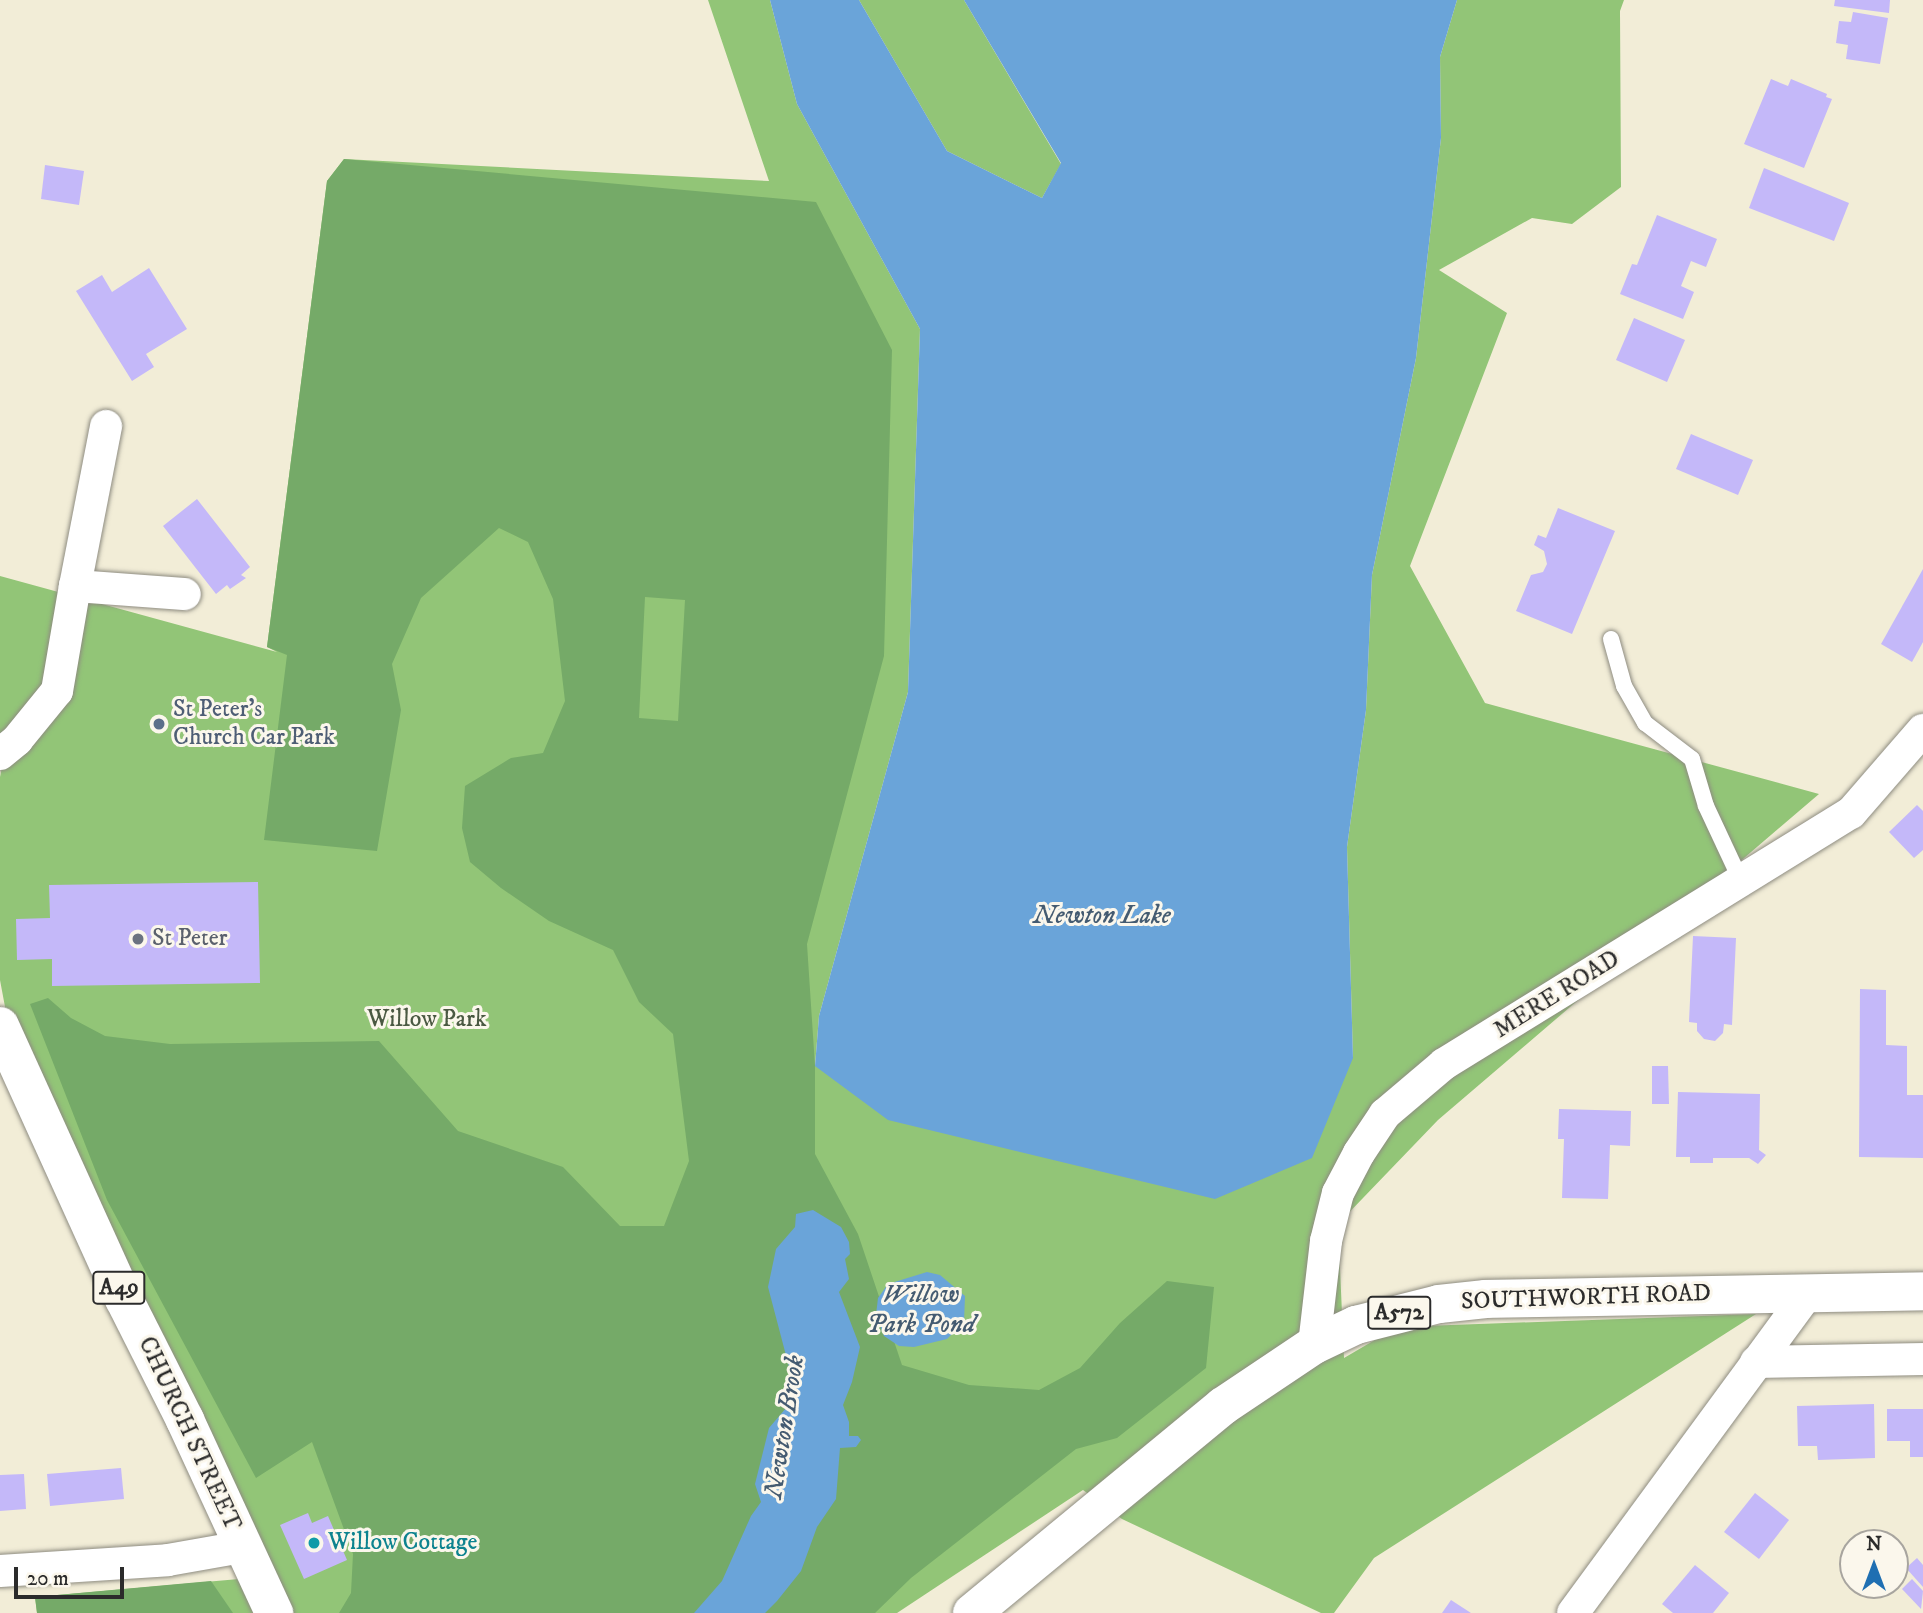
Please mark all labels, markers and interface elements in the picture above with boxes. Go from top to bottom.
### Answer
place label: St Peter's Church Car Park [173,696,335,752]
marker: St Peter's Church Car Park [151,716,167,732]
water label: Newton Lake [1033,900,1171,932]
place label: St Peter [152,925,228,953]
marker: St Peter [130,931,146,947]
street label: MERE ROAD [1489,945,1625,1045]
park label: Willow Park [367,1006,487,1034]
road number: A49 [91,1268,147,1308]
water label: Willow Park Pond [867,1279,975,1340]
street label: SOUTHWORTH ROAD [1461,1279,1711,1317]
road number: A572 [1366,1294,1432,1332]
street label: CHURCH STREET [131,1332,247,1536]
water label: Newton Brook [758,1353,812,1501]
place label: Willow Cottage [328,1529,477,1557]
north arrow [1839,1529,1909,1599]
text: N [1866,1533,1882,1556]
marker: Willow Cottage [306,1535,322,1551]
scale bar [18,1554,128,1598]
text: 20 m [27,1566,69,1592]

